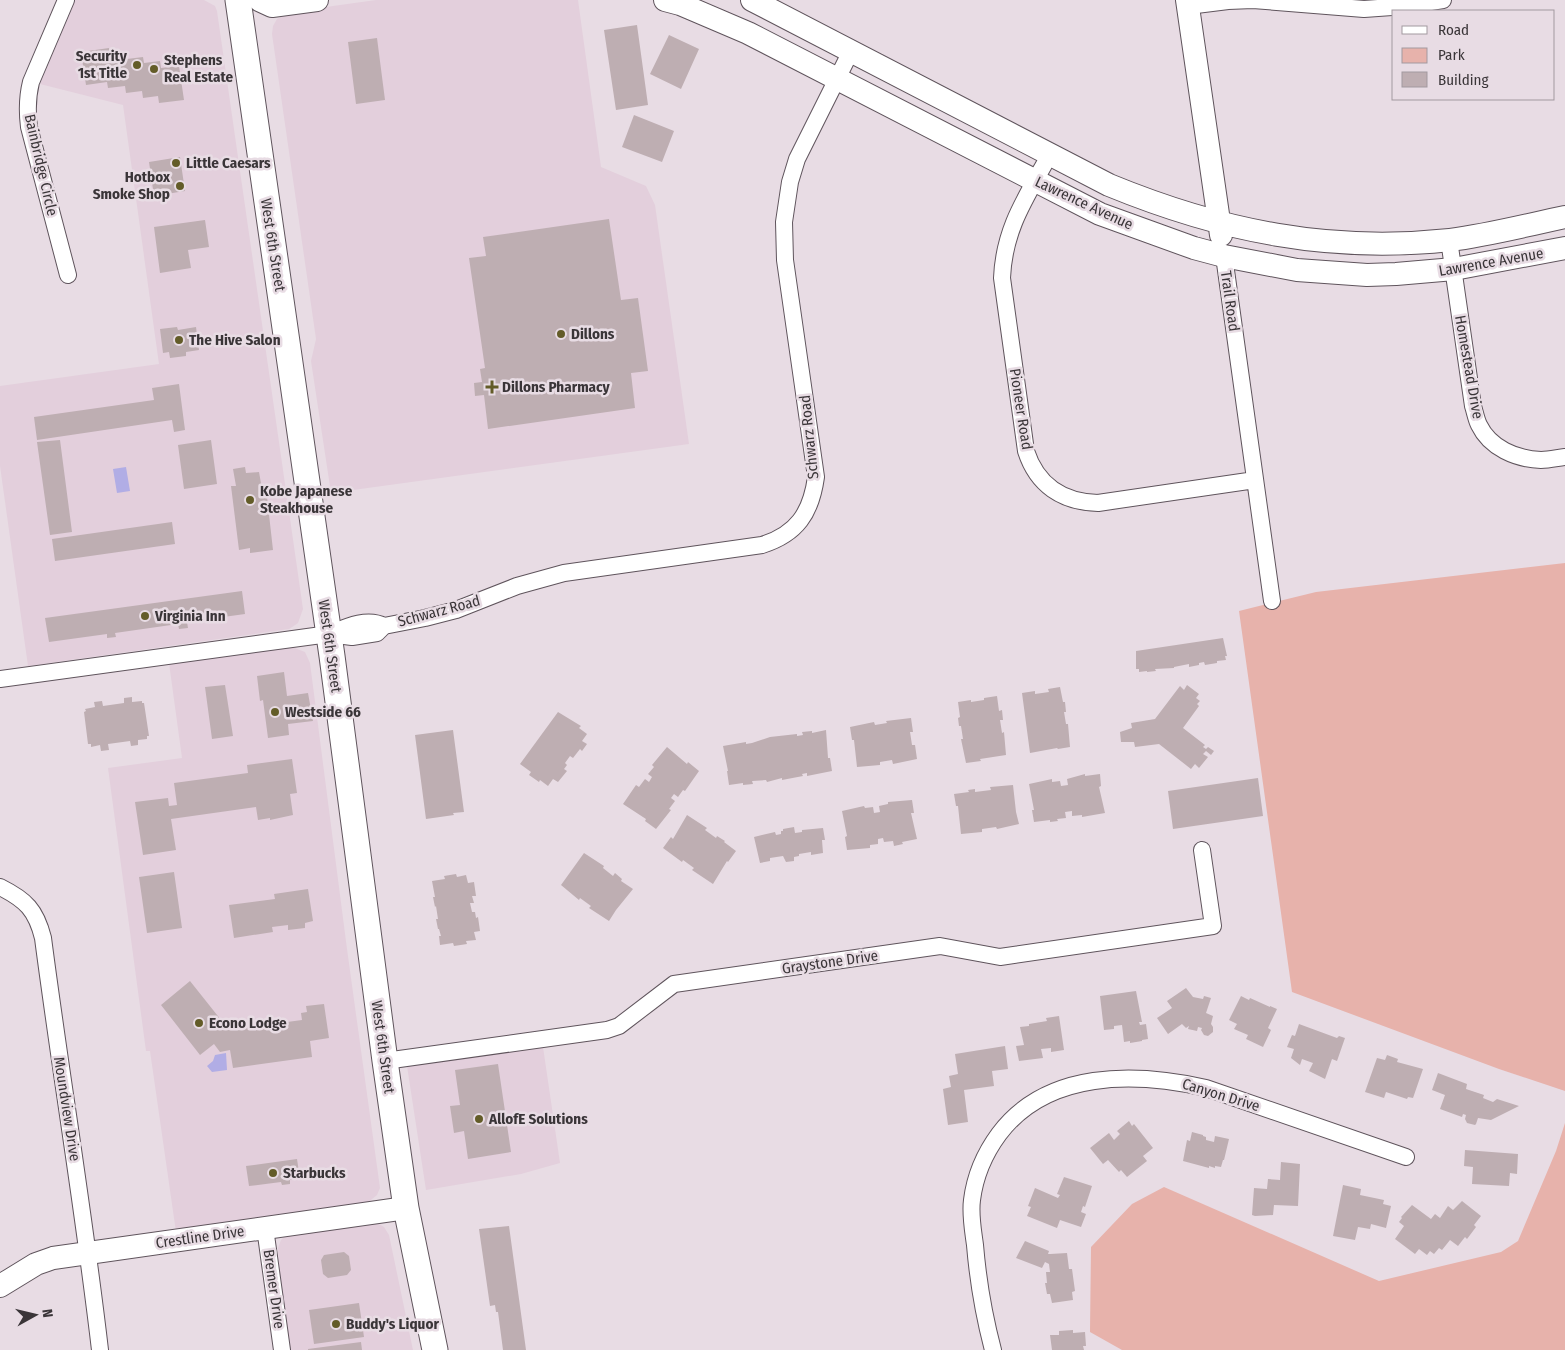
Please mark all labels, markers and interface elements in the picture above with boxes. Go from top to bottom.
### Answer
legend [1392,10,1555,100]
text: Road [1438,21,1469,39]
text: Park [1438,46,1465,64]
place label: Security 1st Title [76,47,128,82]
place label: Stephens Real Estate [164,51,233,86]
marker: Security 1st Title [131,59,143,71]
marker: Stephens Real Estate [148,63,160,75]
text: Building [1438,71,1489,89]
street label: Bainbridge Circle [21,112,61,218]
place label: Little Caesars [186,154,271,172]
marker: Little Caesars [170,157,182,169]
place label: Hotbox Smoke Shop [93,168,171,203]
street label: Lawrence Avenue [1032,172,1136,234]
marker: Hotbox Smoke Shop [174,180,186,192]
street label: West 6th Street [257,197,289,293]
street label: Lawrence Avenue [1437,244,1545,280]
street label: Trail Road [1217,270,1243,332]
street label: Homestead Drive [1451,314,1487,420]
place label: Dillons [571,325,615,343]
marker: Dillons [555,328,567,340]
place label: The Hive Salon [189,331,281,349]
marker: The Hive Salon [173,334,185,346]
street label: Pioneer Road [1006,367,1036,451]
place label: Dillons Pharmacy [502,378,611,396]
marker: Dillons Pharmacy [486,381,498,393]
street label: Schwarz Road [796,394,822,480]
place label: Kobe Japanese Steakhouse [260,482,353,517]
marker: Kobe Japanese Steakhouse [244,494,256,506]
street label: Schwarz Road [396,591,482,631]
street label: West 6th Street [315,598,345,694]
place label: Virginia Inn [154,607,226,625]
marker: Virginia Inn [139,610,151,622]
place label: Westside 66 [285,703,361,721]
marker: Westside 66 [269,706,281,718]
street label: Graystone Drive [781,946,879,978]
street label: West 6th Street [368,999,398,1095]
place label: Econo Lodge [209,1014,287,1032]
marker: Econo Lodge [193,1017,205,1029]
street label: Moundview Drive [50,1056,84,1162]
street label: Canyon Drive [1180,1075,1262,1115]
place label: AllofE Solutions [488,1110,588,1128]
marker: AllofE Solutions [473,1113,485,1125]
place label: Starbucks [283,1164,346,1182]
marker: Starbucks [267,1167,279,1179]
street label: Crestline Drive [155,1222,245,1252]
street label: Bremer Drive [260,1248,288,1330]
north arrow [10,1290,60,1340]
text: N [38,1308,56,1319]
place label: Buddy's Liquor [346,1315,439,1333]
marker: Buddy's Liquor [330,1318,342,1330]

